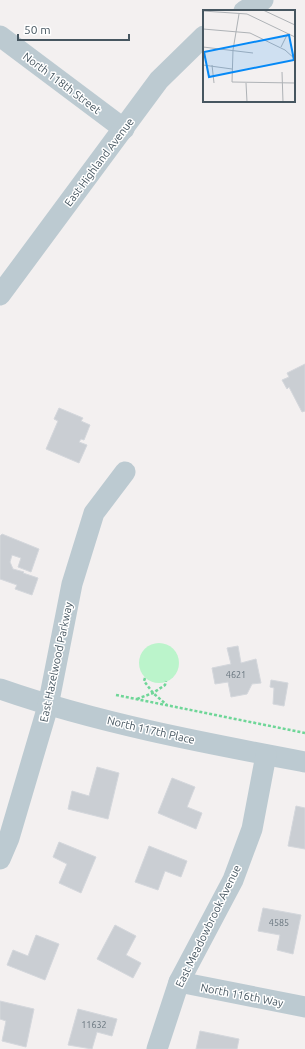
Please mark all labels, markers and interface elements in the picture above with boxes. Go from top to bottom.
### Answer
inset map [203,10,295,102]
scale bar [18,16,129,42]
text: 50 m [24,23,51,36]
street label: North 118th Street [21,50,104,116]
street label: East Highland Avenue [62,116,136,208]
street label: East Hazelwood Parkway [37,600,75,723]
house number: 4621 [226,670,246,680]
street label: North 117th Place [106,714,196,746]
street label: East Meadowbrook Avenue [173,863,243,989]
house number: 4585 [269,918,289,928]
street label: North 116th Way [200,981,285,1009]
house number: 11632 [81,1020,107,1030]

